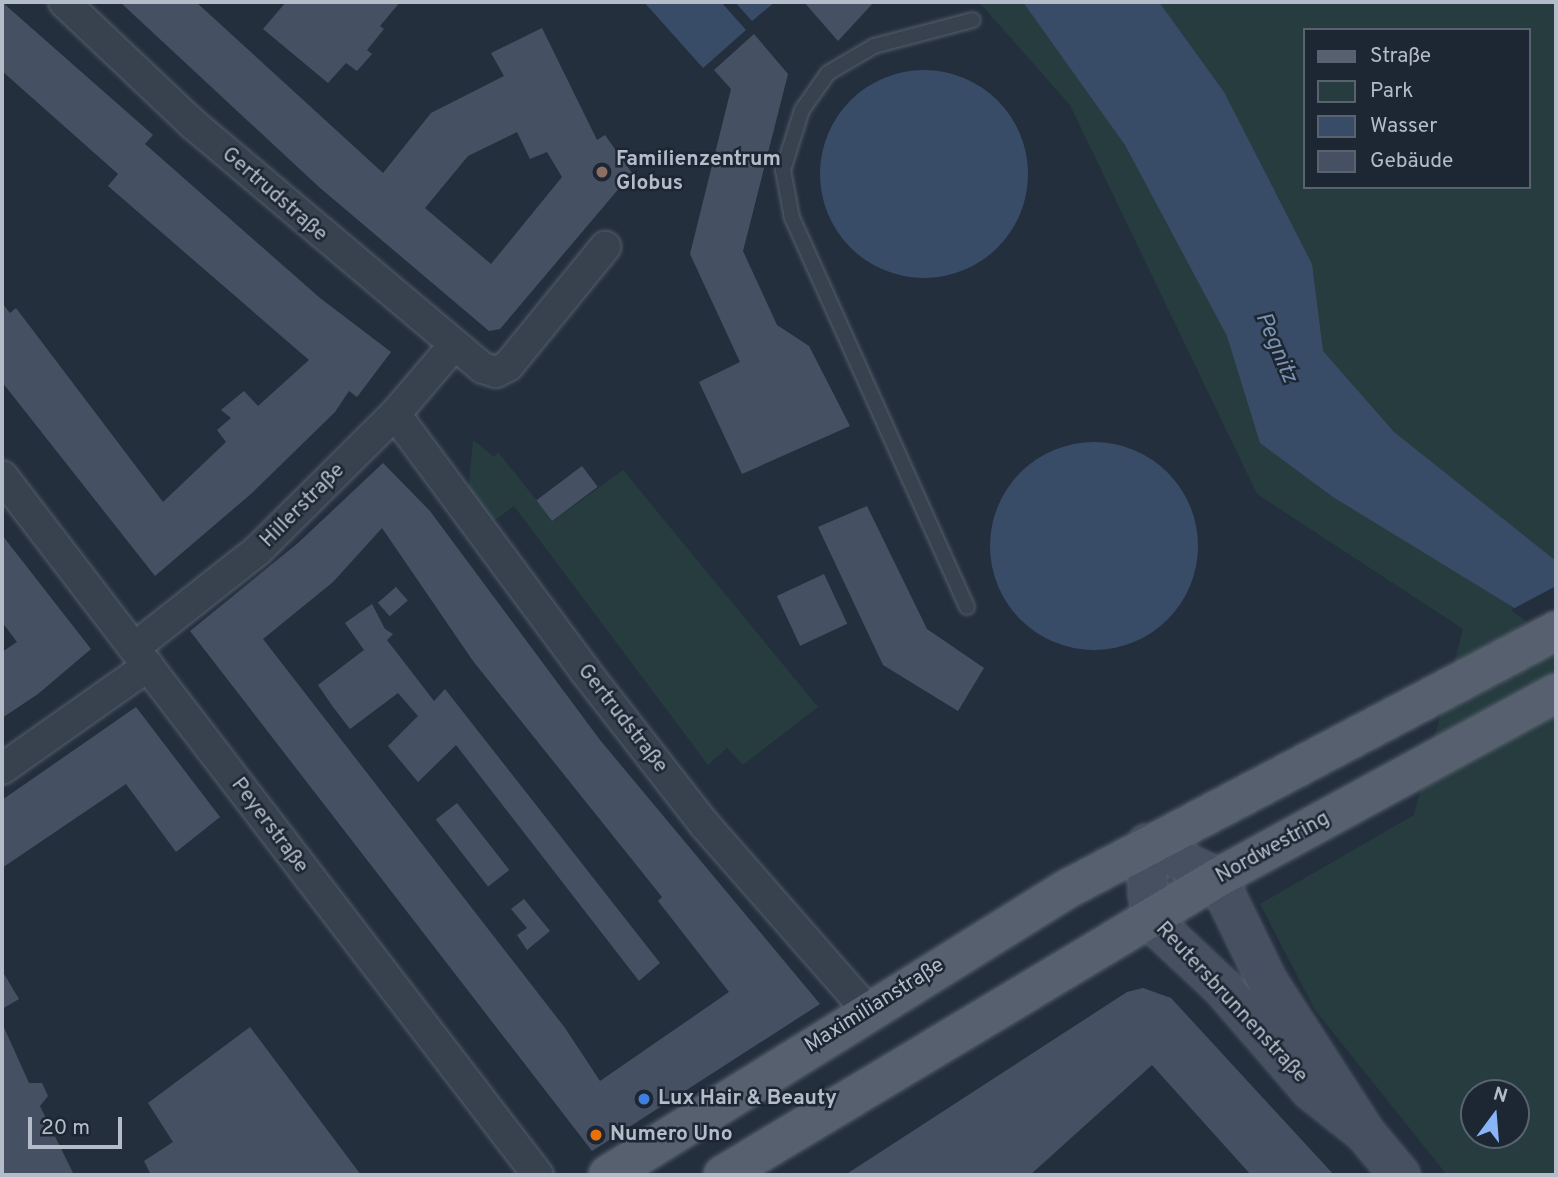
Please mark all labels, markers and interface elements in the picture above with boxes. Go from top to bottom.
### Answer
legend [1302,28,1530,189]
text: Straße [1370,43,1431,70]
text: Park [1370,78,1413,105]
text: Wasser [1370,113,1437,140]
street label: Gertrudstraße [216,142,332,248]
place label: Familienzentrum Globus [616,147,781,197]
text: Gebäude [1370,148,1453,175]
marker: Familienzentrum Globus [594,164,610,180]
water label: Pegnitz [1248,308,1302,388]
street label: Hillerstraße [256,459,350,553]
street label: Gertrudstraße [572,659,672,779]
street label: Peyerstraße [225,773,313,879]
street label: Nordwestring [1212,806,1334,890]
street label: Reutersbrunnenstraße [1150,917,1312,1089]
street label: Maximilianstraße [801,953,949,1059]
north arrow [1460,1079,1530,1149]
text: N [1490,1082,1510,1109]
place label: Lux Hair & Beauty [658,1086,837,1112]
marker: Lux Hair & Beauty [636,1091,652,1107]
scale bar [32,1104,126,1148]
text: 20 m [41,1115,90,1142]
place label: Numero Uno [610,1122,733,1148]
marker: Numero Uno [588,1127,604,1143]

